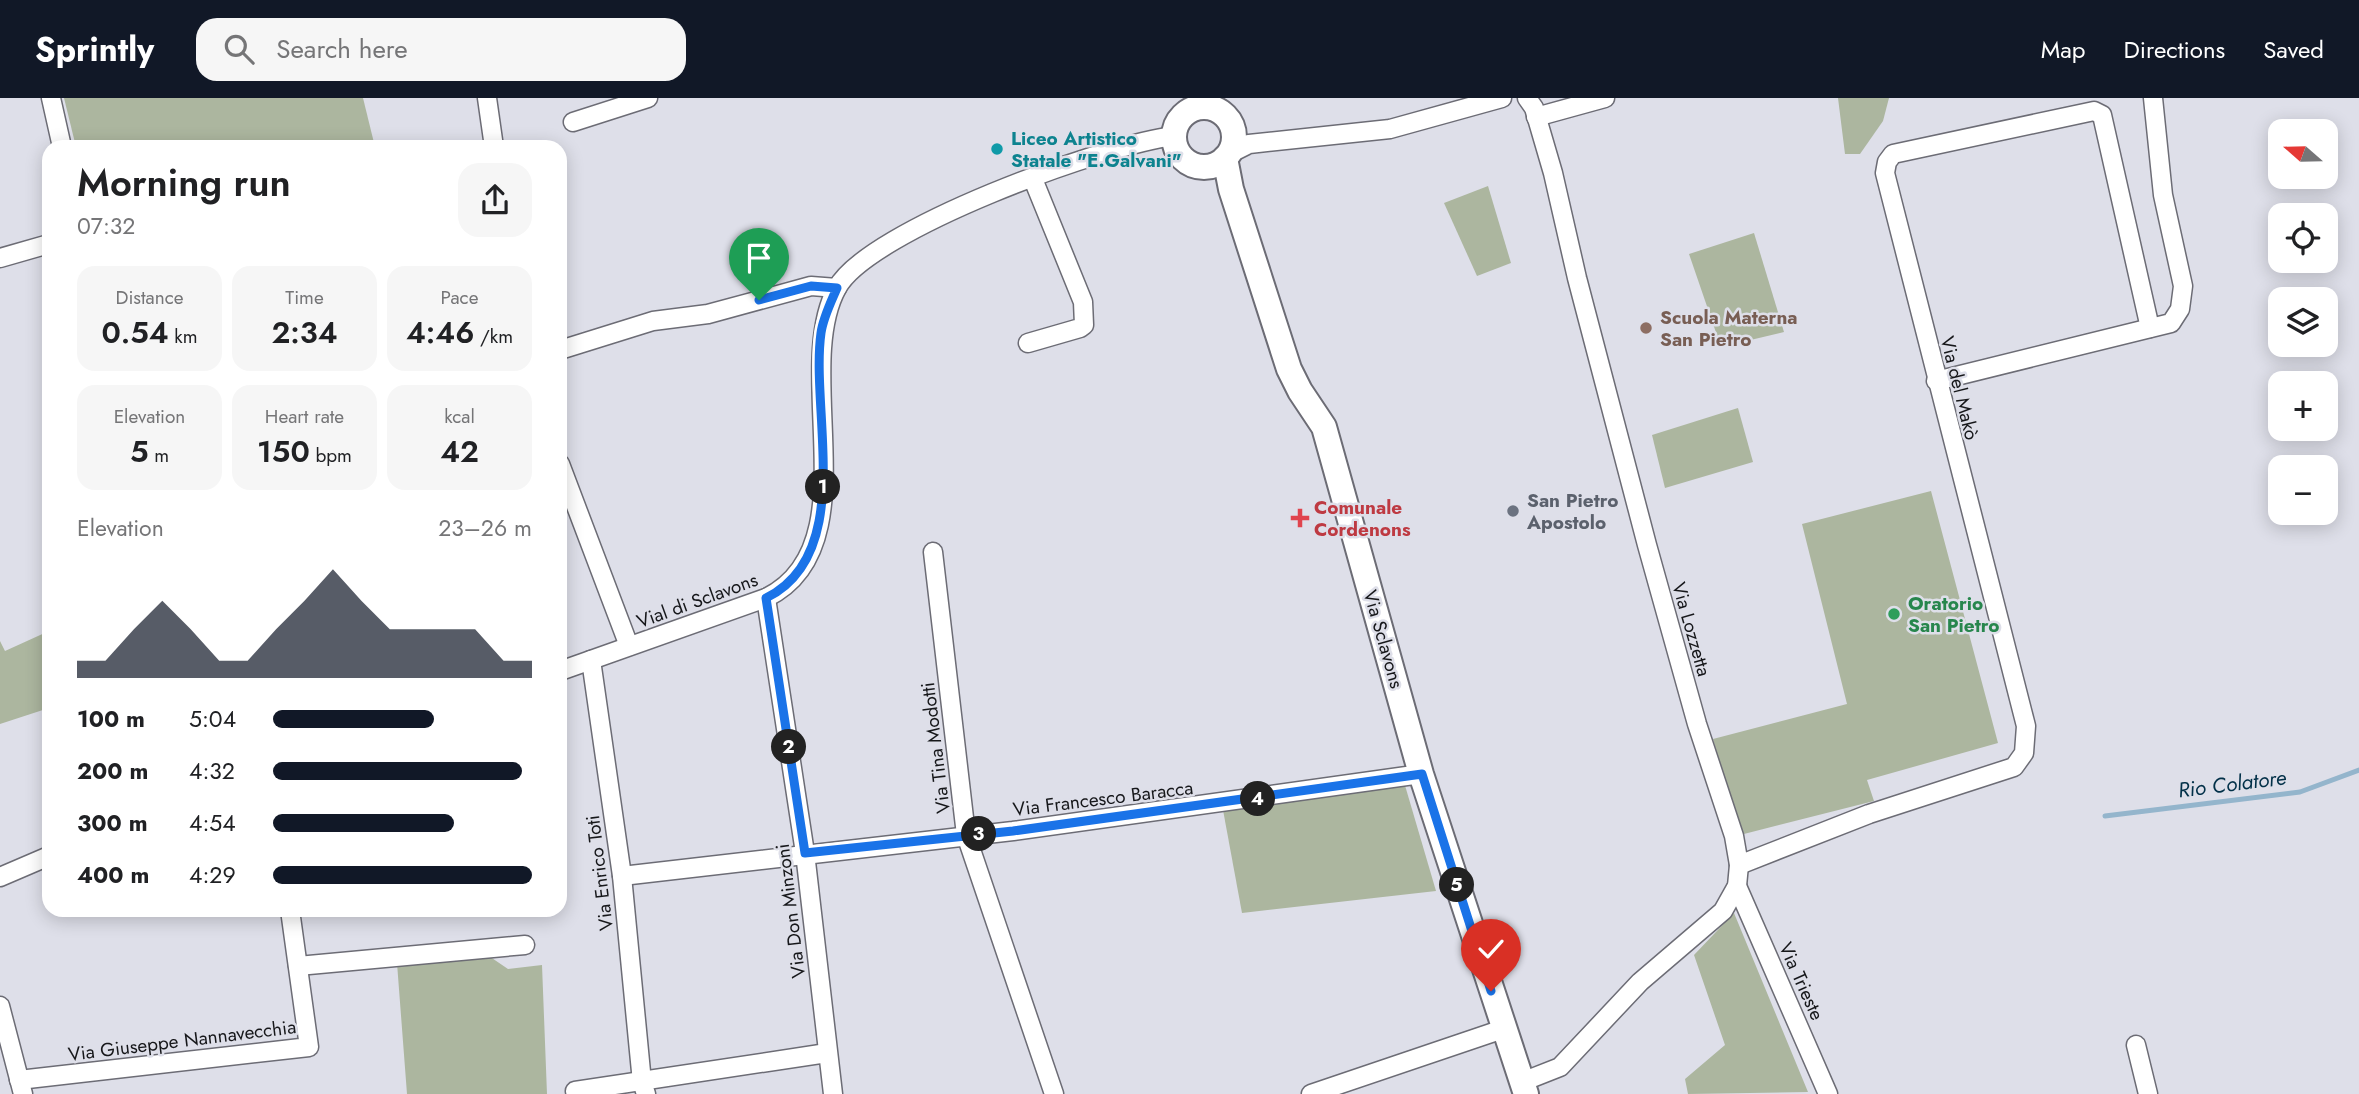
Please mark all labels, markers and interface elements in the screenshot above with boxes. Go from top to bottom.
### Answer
search box [196,18,686,81]
text: Sprintly [35,26,154,73]
icon: search [220,30,258,68]
text: Search here [276,30,408,68]
text: Map [2041,32,2086,67]
text: Directions [2124,32,2225,67]
text: Saved [2263,32,2324,67]
north arrow [2268,119,2338,189]
map controls [2268,119,2338,525]
place label: Liceo Artistico Statale "E.Galvani" [1011,125,1182,174]
marker: Liceo Artistico Statale "E.Galvani" [989,141,1005,157]
text: Morning run [77,155,291,210]
button: share [458,163,532,237]
button: locate [2268,203,2338,273]
text: 07:32 [77,209,135,243]
pin [729,228,789,300]
icon: arrive [740,239,778,277]
text: Distance [115,284,184,311]
text: Time [285,284,324,311]
text: Pace [441,284,478,311]
button: layers [2268,287,2338,357]
place label: Scuola Materna San Pietro [1660,304,1798,353]
text: 0.54 [101,311,169,354]
text: 2:34 [271,311,338,354]
text: 4:46 [406,311,474,354]
marker: Scuola Materna San Pietro [1638,320,1654,336]
text: km [169,323,198,350]
text: /km [474,323,513,350]
street label: Via del Makò [1934,333,1985,443]
button: + [2268,371,2338,441]
text: Elevation [114,403,185,430]
text: Heart rate [265,403,344,430]
text: kcal [444,403,475,430]
text: 5 [130,430,149,473]
text: 150 [257,430,310,473]
text: 42 [440,430,479,473]
text: m [149,442,169,469]
text: bpm [310,442,352,469]
button: − [2268,455,2338,525]
pin: 1 [806,470,840,504]
text: 1 [818,473,827,500]
place label: San Pietro Apostolo [1526,487,1619,536]
place label: Comunale Cordenons [1314,494,1411,543]
marker: San Pietro Apostolo [1505,503,1521,519]
marker: Comunale Cordenons [1292,510,1308,526]
text: Elevation [77,511,164,545]
text: 23–26 m [438,511,532,545]
street label: Vial di Sclavons [633,566,762,635]
street label: Via Lozzetta [1665,579,1718,679]
street label: Via Sclavons [1357,587,1411,692]
place label: Oratorio San Pietro [1908,590,2000,639]
marker: Oratorio San Pietro [1886,606,1902,622]
street label: Via Tina Modotti [914,681,957,815]
text: 100 m [77,702,145,736]
text: 5:04 [189,702,236,736]
pin: 2 [772,730,806,764]
text: 2 [782,733,795,760]
text: 200 m [77,754,148,788]
text: 4:32 [189,754,235,788]
water label: Rio Colatore [2176,762,2288,806]
street label: Via Francesco Baracca [1011,774,1195,823]
pin: 4 [1240,782,1276,816]
text: 4 [1251,785,1264,812]
text: 300 m [77,806,148,840]
text: 4:54 [189,806,236,840]
street label: Via Enrico Toti [579,814,620,932]
pin: 3 [962,816,996,852]
text: 3 [973,820,984,847]
street label: Via Don Minzoni [769,842,812,980]
text: 400 m [77,858,149,892]
text: 4:29 [189,858,236,892]
pin: 5 [1440,868,1474,902]
text: 5 [1450,871,1463,898]
pin [1461,919,1521,991]
icon: check [1472,930,1510,968]
street label: Via Trieste [1772,938,1831,1025]
street label: Via Giuseppe Nannavecchia [67,1013,298,1068]

